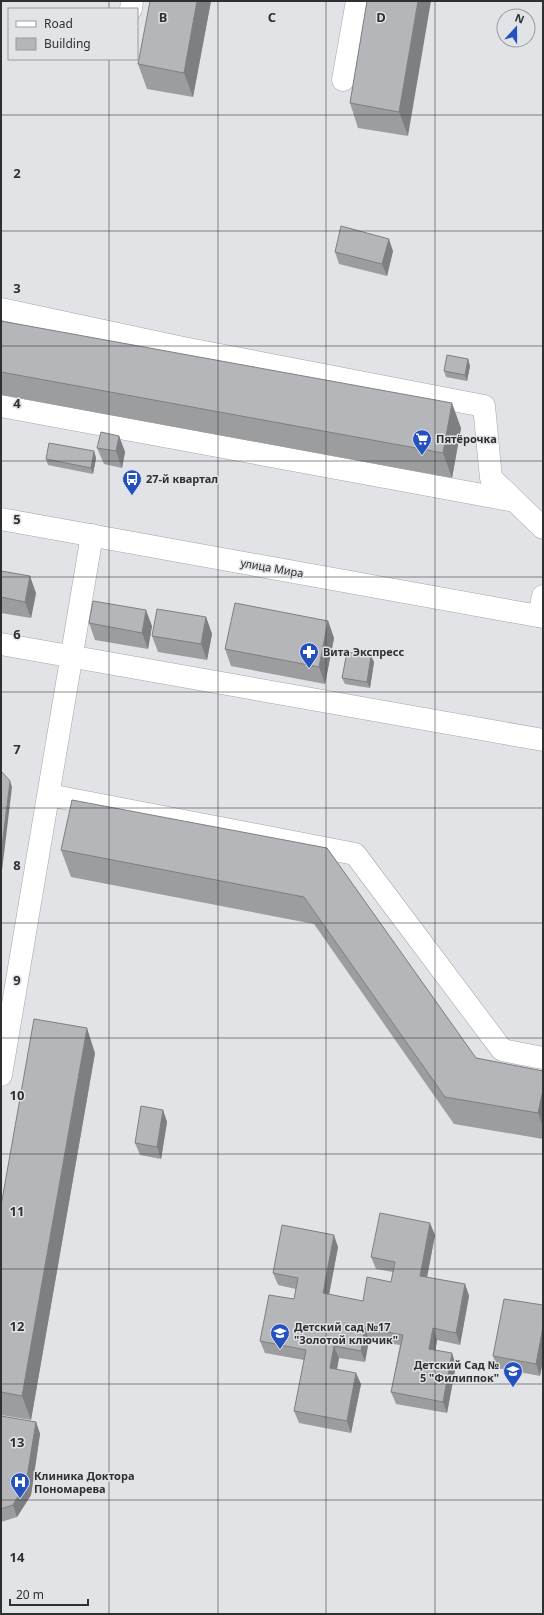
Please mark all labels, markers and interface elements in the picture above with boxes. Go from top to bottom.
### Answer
legend [8,8,138,60]
text: B [159,8,167,26]
text: C [268,8,276,26]
text: D [376,8,386,26]
north arrow [496,8,536,48]
text: N [513,10,527,27]
text: Road [44,15,73,32]
text: Building [44,35,91,52]
text: 2 [13,164,21,182]
text: 3 [13,279,21,297]
text: 4 [13,394,21,412]
supermarket icon: Пятёрочка [411,428,433,456]
place label: Пятёрочка [436,431,497,446]
bus stop icon: 27-й квартал [121,468,143,496]
place label: 27-й квартал [146,471,218,486]
text: 5 [13,510,21,528]
street label: улица Мира [239,555,305,580]
text: 6 [13,625,21,643]
pharmacy icon: Вита Экспресс [298,641,320,669]
place label: Вита Экспресс [323,644,404,659]
text: 7 [13,740,21,758]
text: 8 [13,856,21,874]
text: 9 [13,971,21,989]
text: 10 [10,1086,24,1104]
text: 11 [10,1202,24,1220]
text: 12 [10,1317,24,1335]
place label: Детский сад №17 "Золотой ключик" [294,1319,398,1347]
school or university icon: Детский сад №17 "Золотой ключик" [269,1322,291,1350]
place label: Детский Сад № 5 "Филиппок" [414,1357,499,1385]
school or university icon: Детский Сад № 5 "Филиппок" [502,1360,524,1388]
text: 13 [10,1433,24,1451]
place label: Клиника Доктора Пономарева [34,1468,134,1496]
hospital icon: Клиника Доктора Пономарева [9,1471,31,1499]
text: 14 [10,1548,25,1566]
scale bar [10,1581,88,1607]
text: 20 m [16,1586,44,1603]

